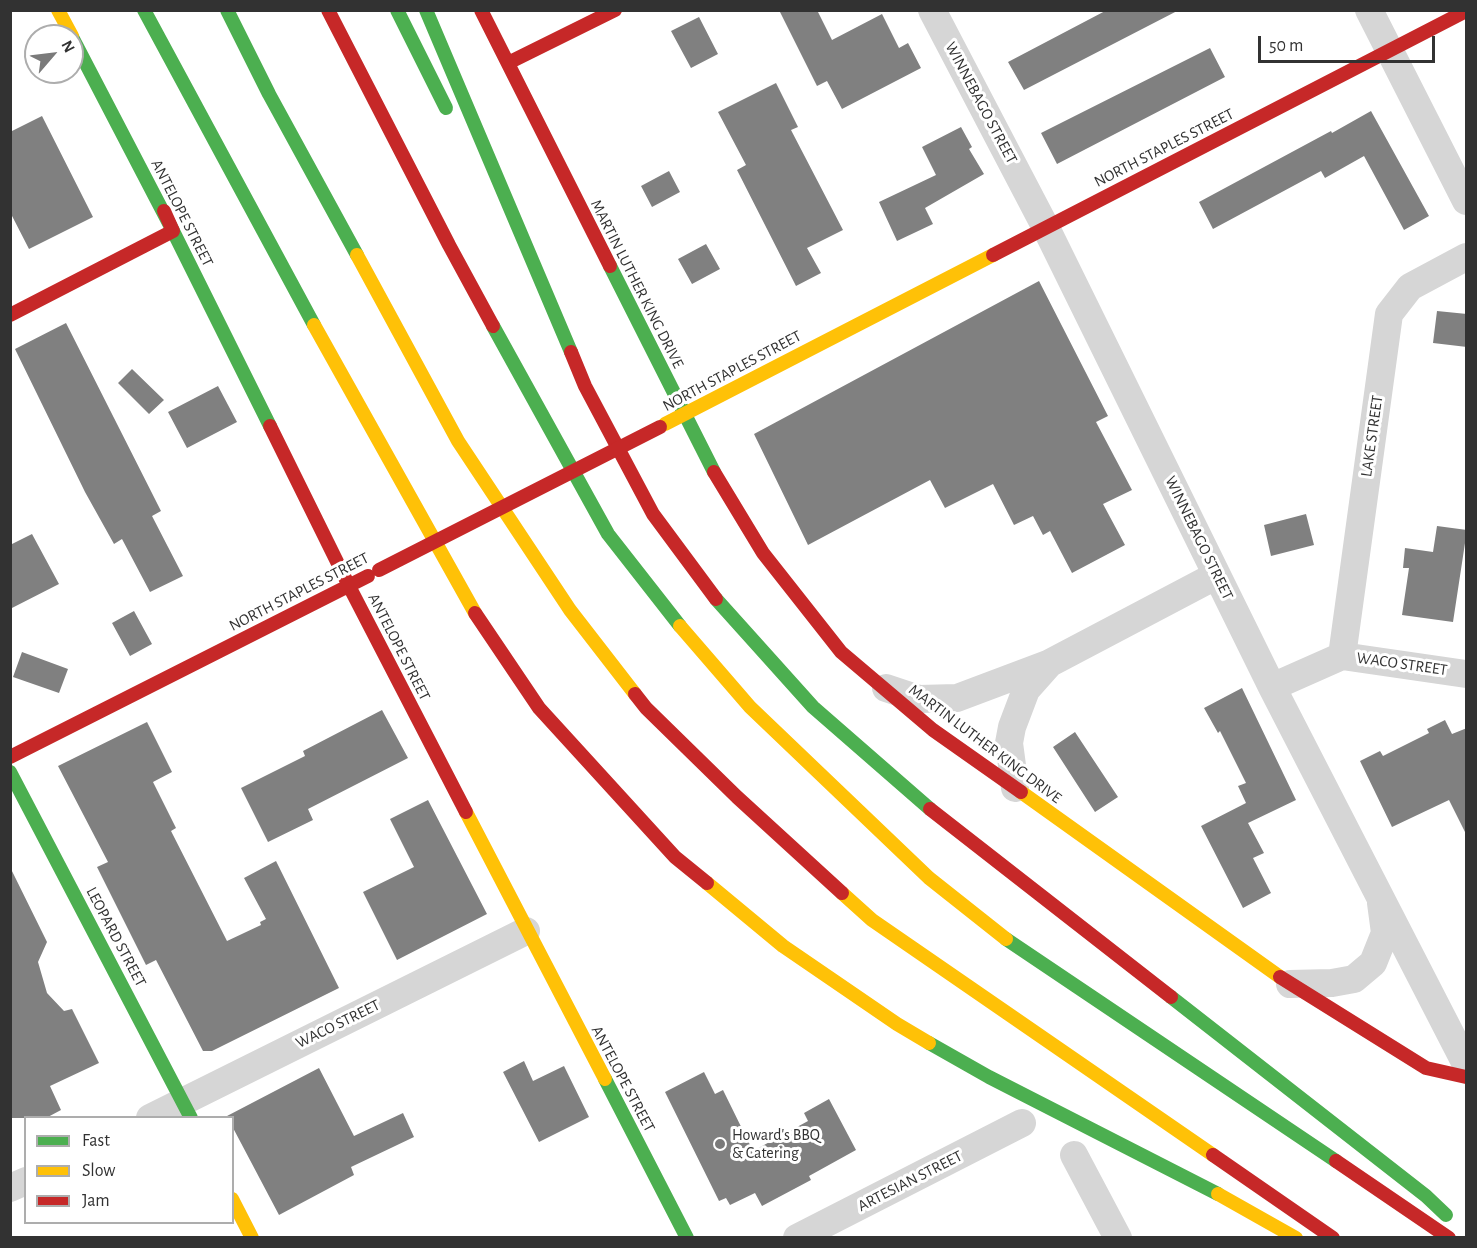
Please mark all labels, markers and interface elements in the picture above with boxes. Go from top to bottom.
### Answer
north arrow [24,24,84,84]
scale bar [1261,24,1438,62]
text: 50 m [1269,37,1303,55]
text: N [58,38,78,55]
street label: WINNEBAGO STREET [941,39,1021,167]
street label: NORTH STAPLES STREET [1091,104,1237,192]
street label: ANTELOPE STREET [147,156,217,270]
street label: MARTIN LUTHER KING DRIVE [586,197,688,371]
street label: NORTH STAPLES STREET [659,326,805,416]
street label: LAKE STREET [1357,394,1387,478]
street label: WINNEBAGO STREET [1161,473,1237,603]
street label: NORTH STAPLES STREET [226,548,372,636]
street label: ANTELOPE STREET [364,590,434,704]
street label: WACO STREET [1355,648,1449,680]
street label: MARTIN LUTHER KING DRIVE [905,680,1065,808]
street label: LEOPARD STREET [82,884,150,990]
street label: WACO STREET [293,995,383,1053]
street label: ANTELOPE STREET [587,1023,659,1135]
legend [24,1116,234,1224]
place label: Howard's BBQ & Catering [732,1125,820,1163]
text: Fast [82,1132,110,1150]
marker: Howard's BBQ & Catering [713,1137,727,1151]
street label: ARTESIAN STREET [854,1146,966,1216]
text: Slow [82,1162,115,1180]
text: Jam [82,1192,110,1210]

